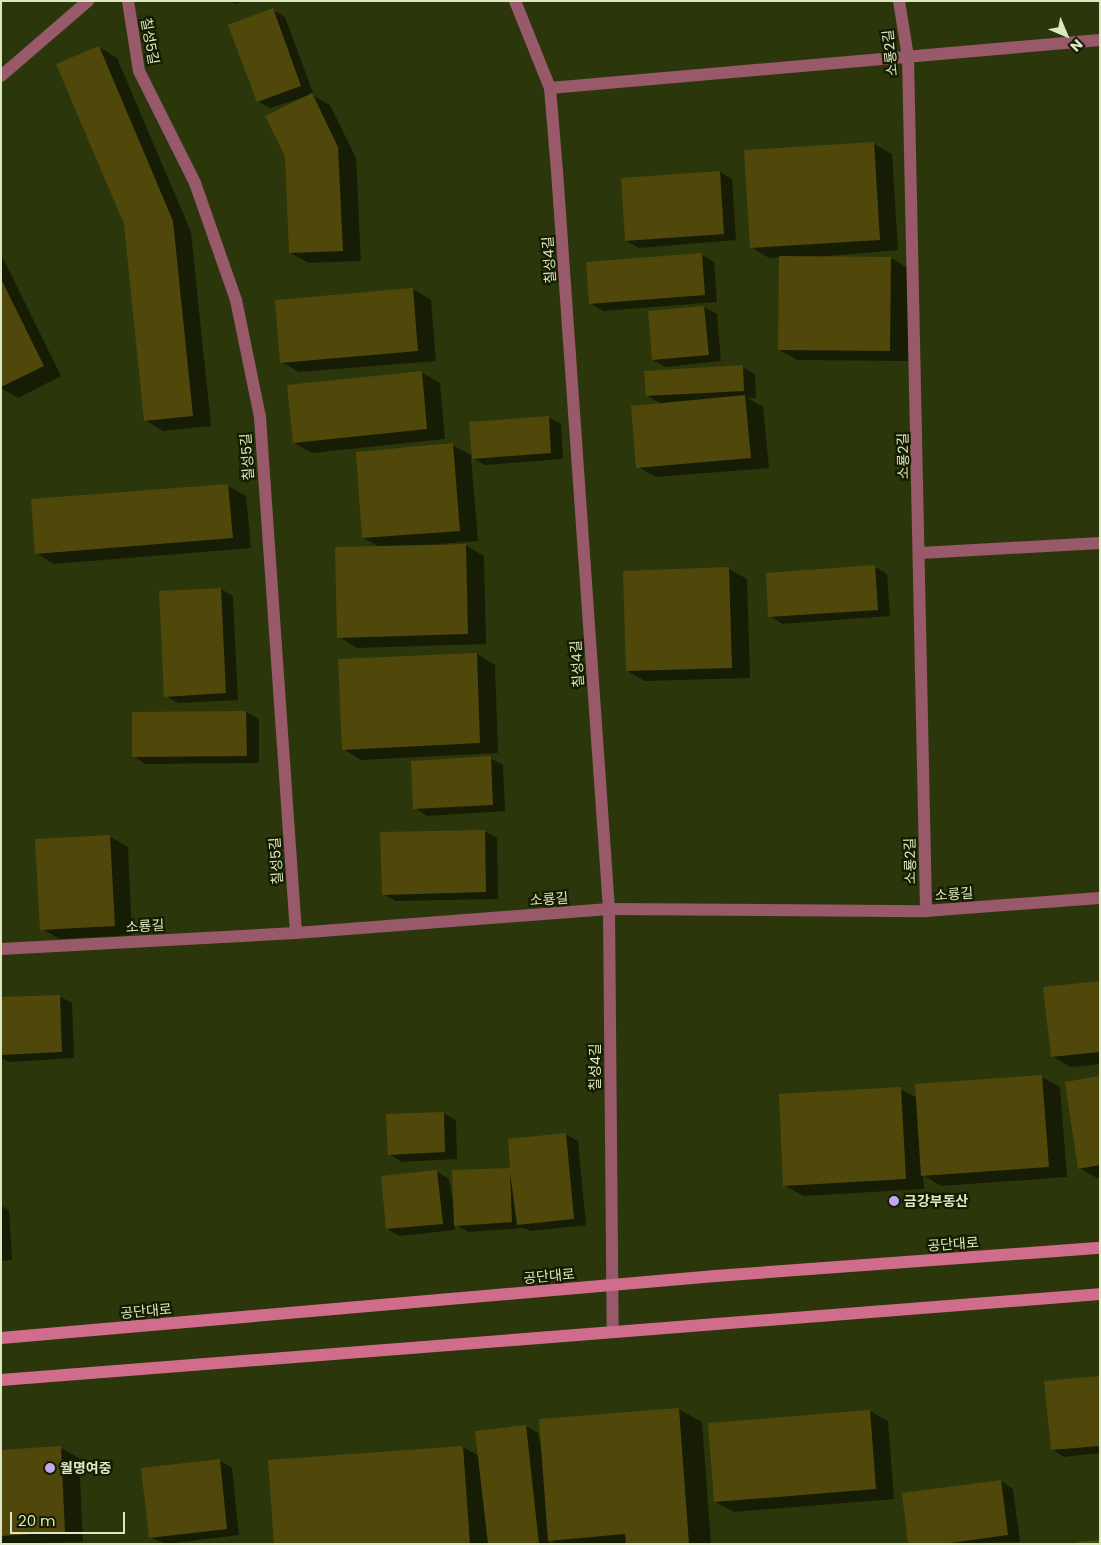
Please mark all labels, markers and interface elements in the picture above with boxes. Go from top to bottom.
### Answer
north arrow [1041,10,1091,60]
street label: 칠성5길 [138,16,162,66]
street label: 소룡2길 [879,29,901,77]
text: N [1066,35,1087,56]
street label: 칠성4길 [539,236,559,284]
street label: 칠성5길 [237,433,257,481]
street label: 소룡2길 [894,433,912,479]
street label: 칠성4길 [567,640,587,688]
street label: 칠성5길 [266,837,286,885]
street label: 소룡2길 [901,838,919,884]
street label: 소룡길 [934,884,974,904]
street label: 소룡길 [529,889,569,909]
street label: 소룡길 [125,917,165,935]
street label: 칠성4길 [587,1043,603,1091]
place label: 금강부동산 [904,1193,968,1209]
marker: 금강부동산 [888,1195,900,1207]
street label: 공단대로 [927,1234,979,1254]
street label: 공단대로 [523,1265,575,1287]
street label: 공단대로 [120,1300,172,1322]
place label: 월명여중 [60,1460,112,1476]
marker: 월명여중 [44,1462,56,1474]
scale bar [12,1502,128,1534]
text: 20 m [18,1510,56,1531]

